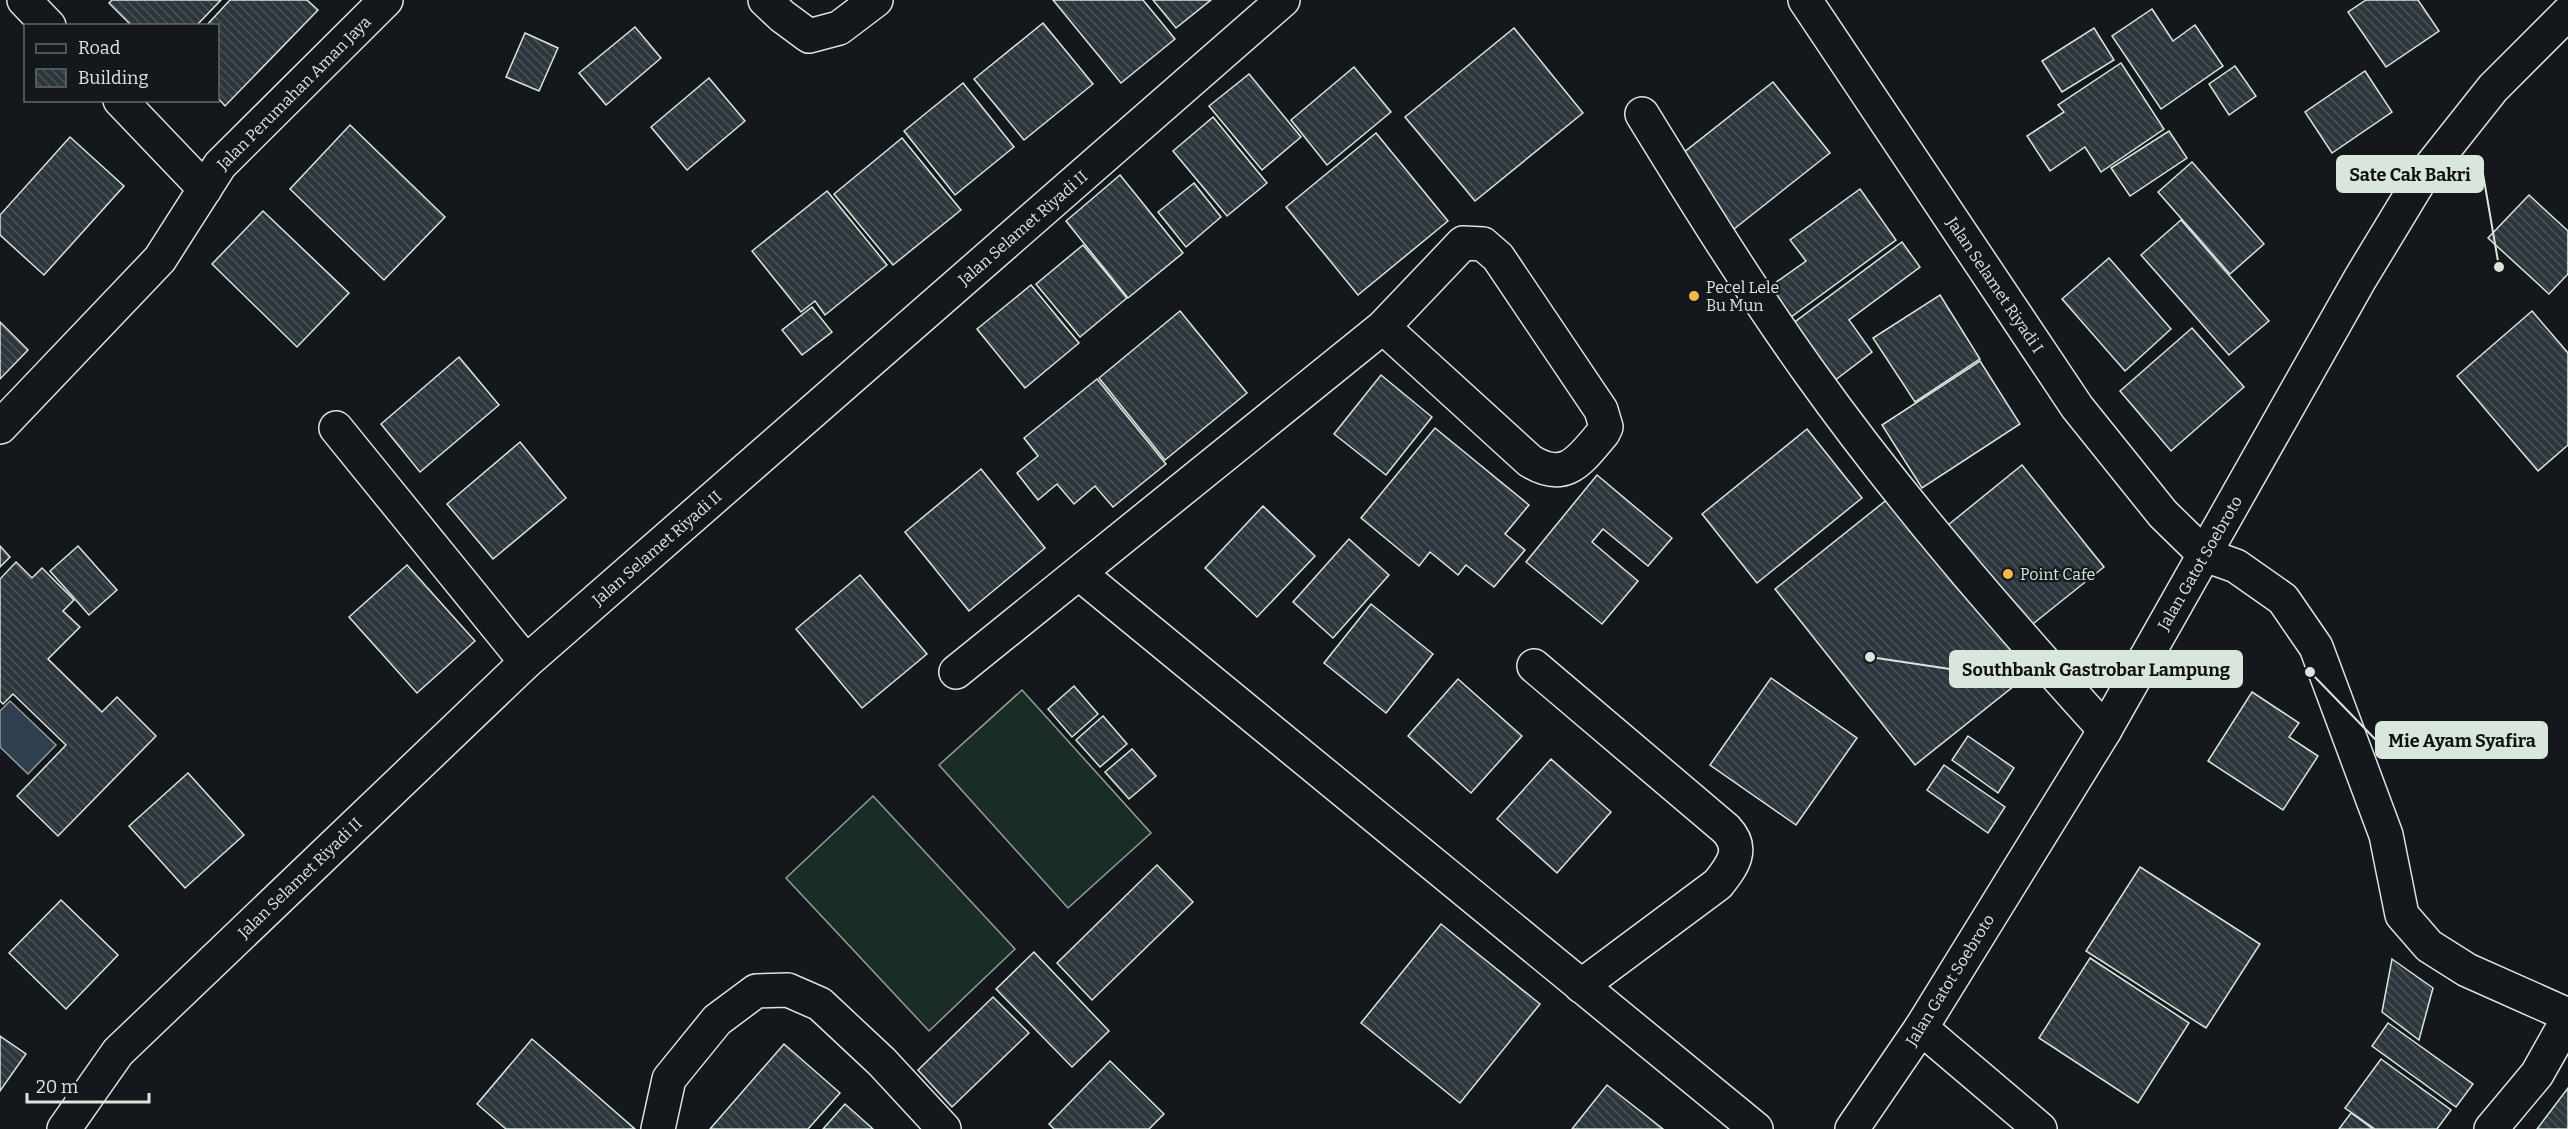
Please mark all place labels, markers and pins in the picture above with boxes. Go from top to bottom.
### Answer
callout: Sate Cak Bakri [2337,156,2483,192]
place label: Pecel Lele Bu Mun [1706,278,1779,315]
marker: Pecel Lele Bu Mun [1687,289,1701,303]
place label: Point Cafe [2020,565,2095,584]
marker: Point Cafe [2001,567,2015,581]
callout: Southbank Gastrobar Lampung [1950,651,2242,687]
callout: Mie Ayam Syafira [2376,722,2547,758]

